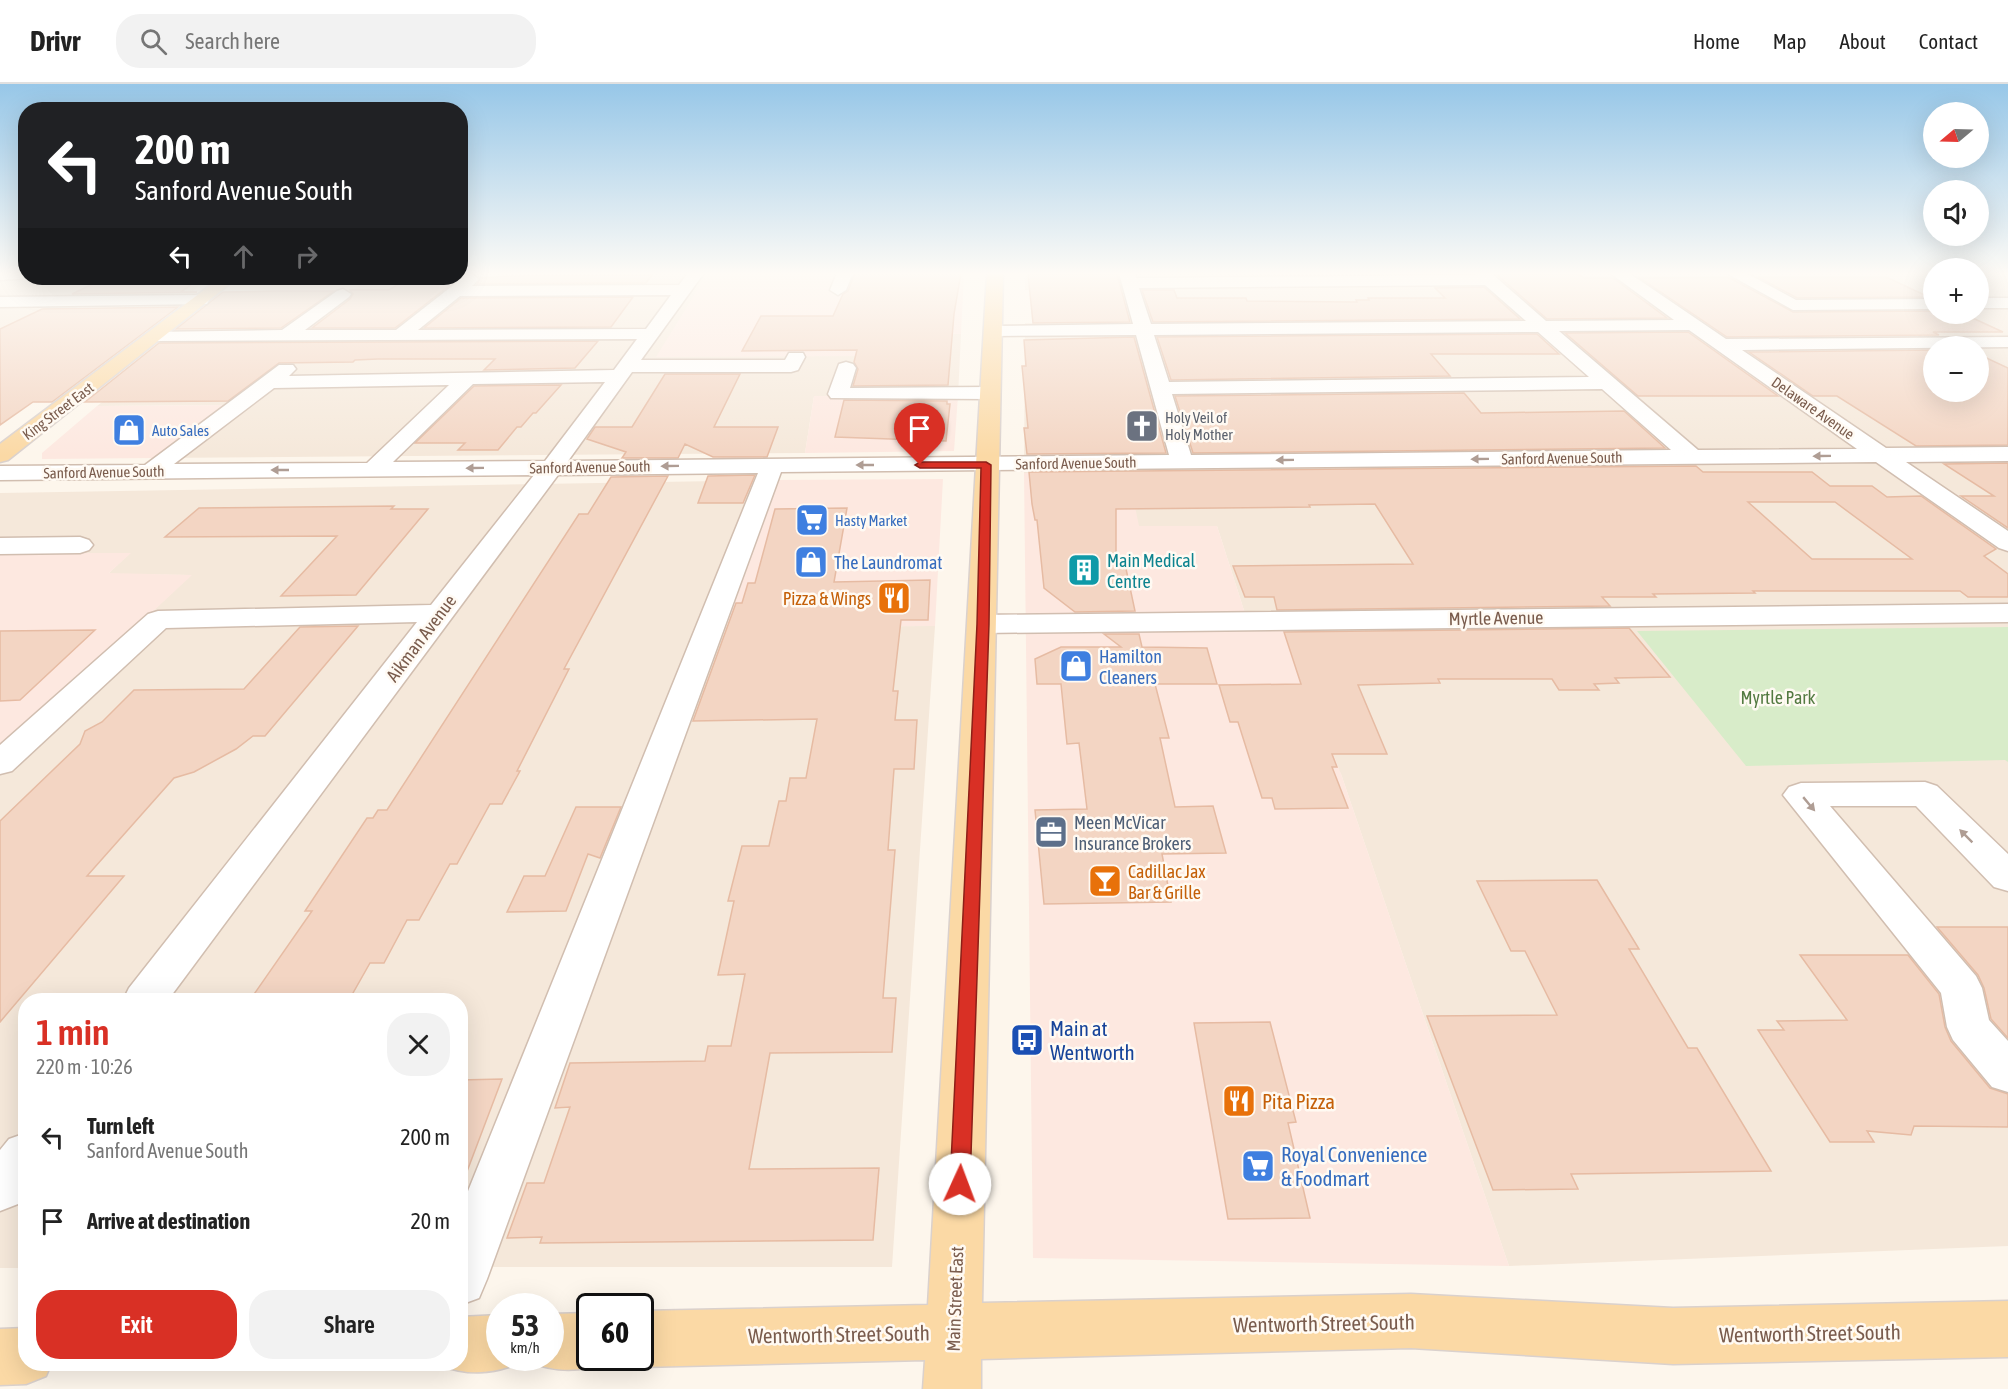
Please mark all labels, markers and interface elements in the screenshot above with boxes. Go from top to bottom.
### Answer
search box [116,14,536,68]
text: Drivr [30,25,80,57]
icon: search [137,25,170,58]
text: Search here [185,28,280,54]
text: Home [1693,29,1740,53]
text: Map [1773,29,1807,53]
text: About [1840,29,1886,53]
text: Contact [1919,29,1978,53]
north arrow [1923,102,1989,168]
map controls [1923,102,1989,402]
text: 200 m [135,125,230,173]
icon: left [36,126,114,204]
text: Sanford Avenue South [135,175,353,206]
button: sound [1923,180,1989,246]
icon: left [164,240,197,273]
icon: ahead [227,240,260,273]
icon: right [290,240,323,273]
button: + [1923,258,1989,324]
button: − [1923,336,1989,402]
street label: Delaware Avenue [1768,373,1858,443]
street label: King Street East [19,379,97,443]
pin [894,403,945,465]
church icon: Holy Veil of Holy Mother [1124,408,1160,444]
place label: Holy Veil of Holy Mother [1165,409,1233,443]
shop icon: Auto Sales [111,412,147,448]
icon: arrive [903,412,936,445]
place label: Auto Sales [152,422,209,439]
street label: Sanford Avenue South [1501,448,1623,468]
one-way arrow [1813,451,1832,461]
street label: Sanford Avenue South [1015,453,1137,473]
one-way arrow [1471,454,1490,464]
one-way arrow [1276,456,1295,465]
street label: Sanford Avenue South [529,457,651,477]
one-way arrow [855,460,874,470]
street label: Sanford Avenue South [43,462,165,482]
one-way arrow [660,462,679,471]
one-way arrow [465,463,484,473]
one-way arrow [270,465,289,475]
supermarket icon: Hasty Market [794,502,830,538]
place label: Hasty Market [835,512,907,529]
shop icon: The Laundromat [793,544,829,580]
place label: Main Medical Centre [1107,550,1196,592]
place label: The Laundromat [834,552,943,573]
building icon: Main Medical Centre [1066,552,1102,588]
restaurant icon: Pizza & Wings [876,580,912,616]
place label: Pizza & Wings [783,588,871,609]
street label: Aikman Avenue [382,590,460,686]
street label: Myrtle Avenue [1448,607,1544,629]
place label: Hamilton Cleaners [1099,646,1162,688]
shop icon: Hamilton Cleaners [1058,648,1094,684]
park label: Myrtle Park [1740,687,1816,708]
one-way arrow [1802,796,1815,811]
place label: Meen McVicar Insurance Brokers [1074,812,1191,854]
office icon: Meen McVicar Insurance Brokers [1033,814,1069,850]
one-way arrow [1960,829,1974,843]
place label: Cadillac Jax Bar & Grille [1128,861,1206,903]
bar icon: Cadillac Jax Bar & Grille [1087,863,1123,899]
text: 1 min [36,1011,110,1053]
button: close [387,1013,450,1076]
place label: Main at Wentworth [1050,1016,1135,1064]
bus stop icon: Main at Wentworth [1009,1022,1045,1058]
text: 220 m · 10:26 [36,1055,133,1078]
restaurant icon: Pita Pizza [1221,1083,1257,1119]
place label: Pita Pizza [1262,1089,1335,1113]
text: Turn left [87,1113,154,1139]
icon: left [36,1121,69,1154]
text: 200 m [400,1124,450,1150]
text: Sanford Avenue South [87,1139,248,1162]
place label: Royal Convenience & Foodmart [1281,1142,1427,1190]
supermarket icon: Royal Convenience & Foodmart [1240,1148,1276,1184]
position arrow [928,1152,992,1216]
icon: arrive [36,1205,69,1238]
text: Arrive at destination [87,1208,250,1234]
text: 20 m [410,1208,450,1234]
street label: Main Street East [943,1246,967,1352]
button: Exit [36,1290,237,1359]
button: Share [249,1290,450,1359]
speed limit sign: 60 [576,1293,654,1371]
text: 53 [511,1308,539,1342]
street label: Wentworth Street South [1233,1309,1415,1337]
street label: Wentworth Street South [1719,1319,1901,1347]
street label: Wentworth Street South [748,1320,930,1348]
text: km/h [510,1339,540,1356]

